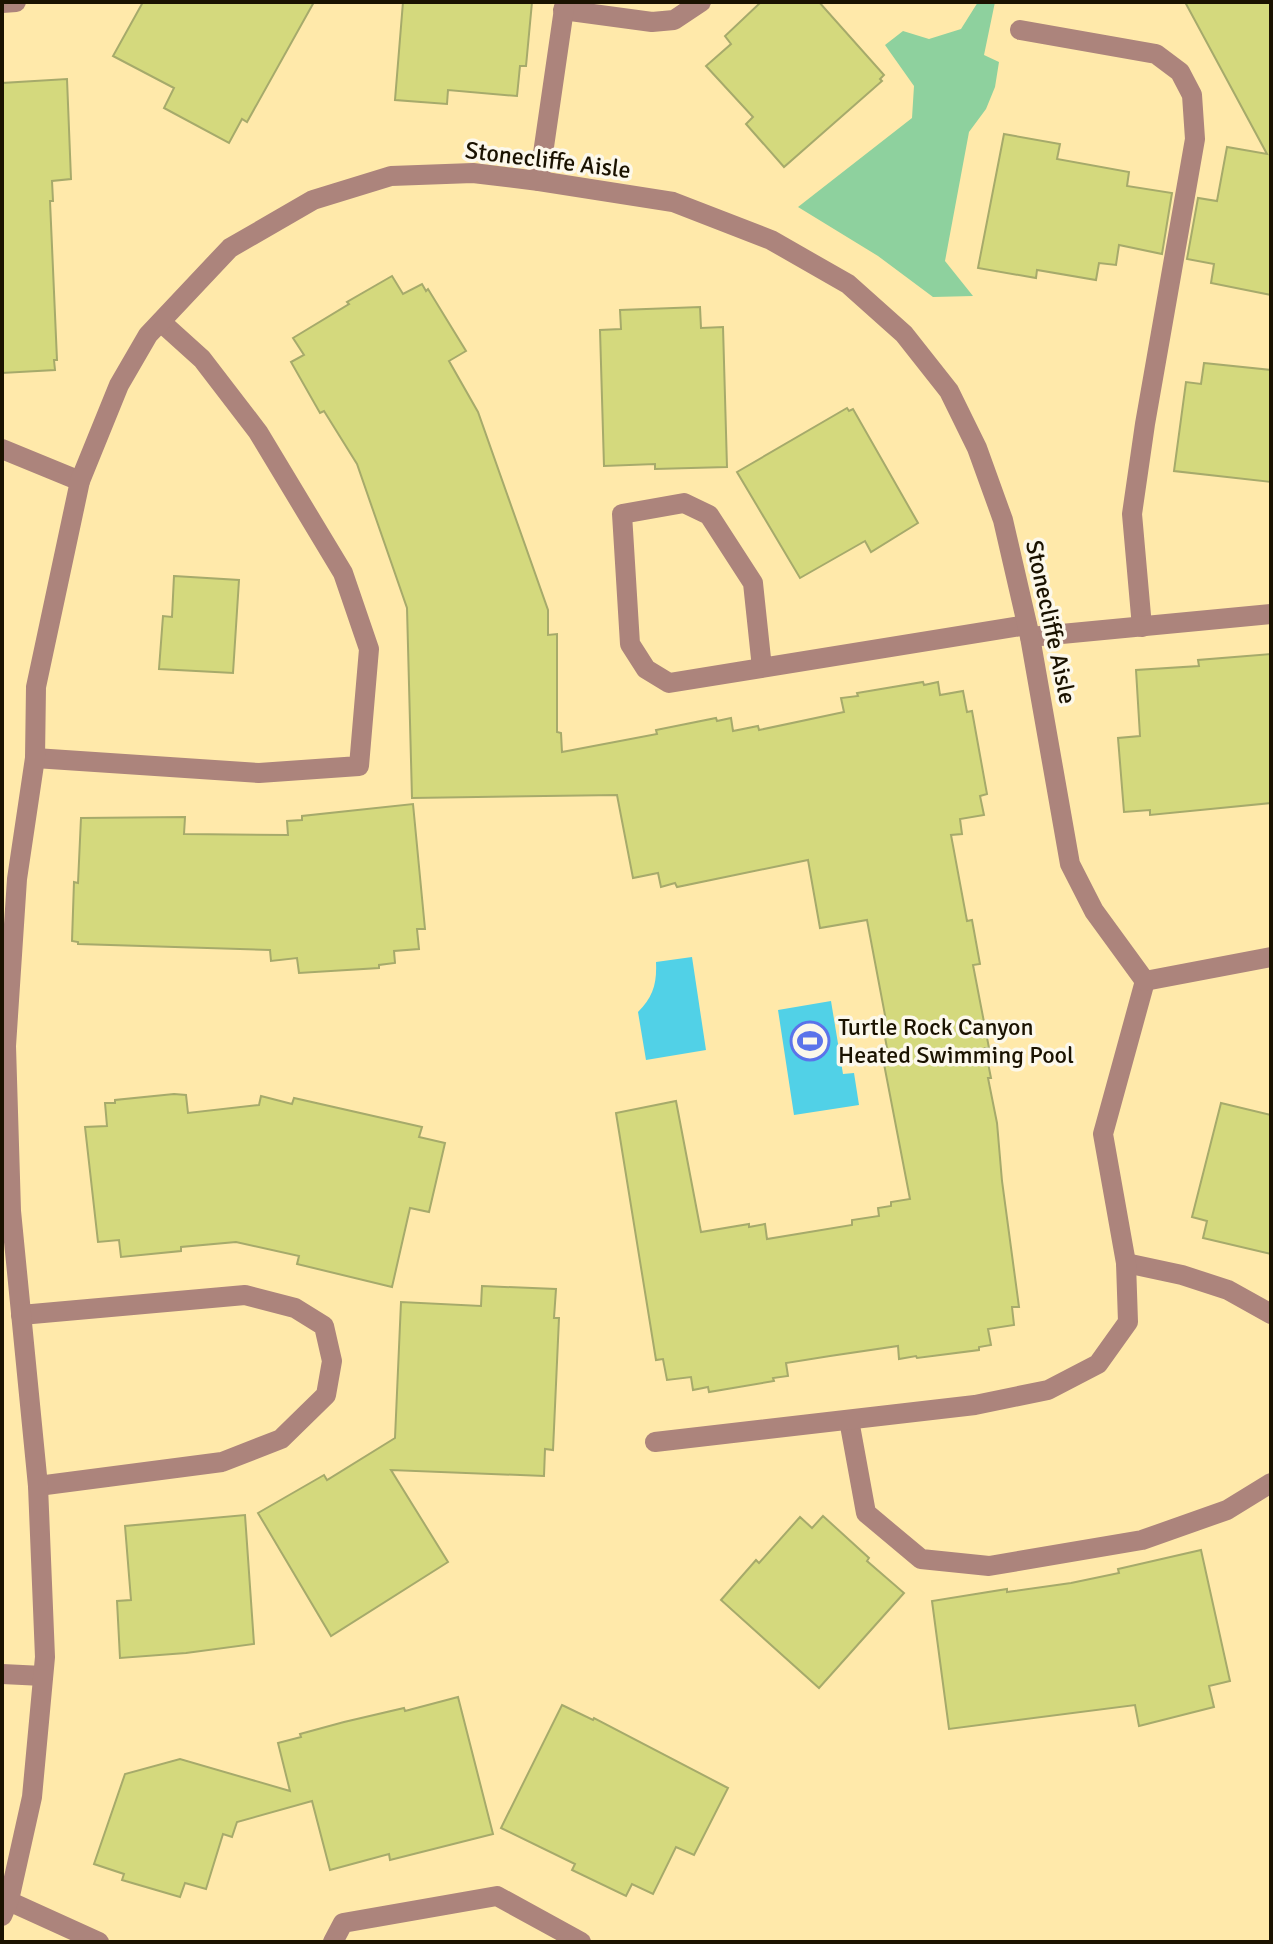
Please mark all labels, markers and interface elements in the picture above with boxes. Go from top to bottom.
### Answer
street label: Stonecliffe Aisle [463,135,633,185]
street label: Stonecliffe Aisle [1019,537,1083,707]
place label: Turtle Rock Canyon Heated Swimming Pool [838,1012,1074,1070]
sports icon: Turtle Rock Canyon Heated Swimming Pool [789,1020,831,1062]

